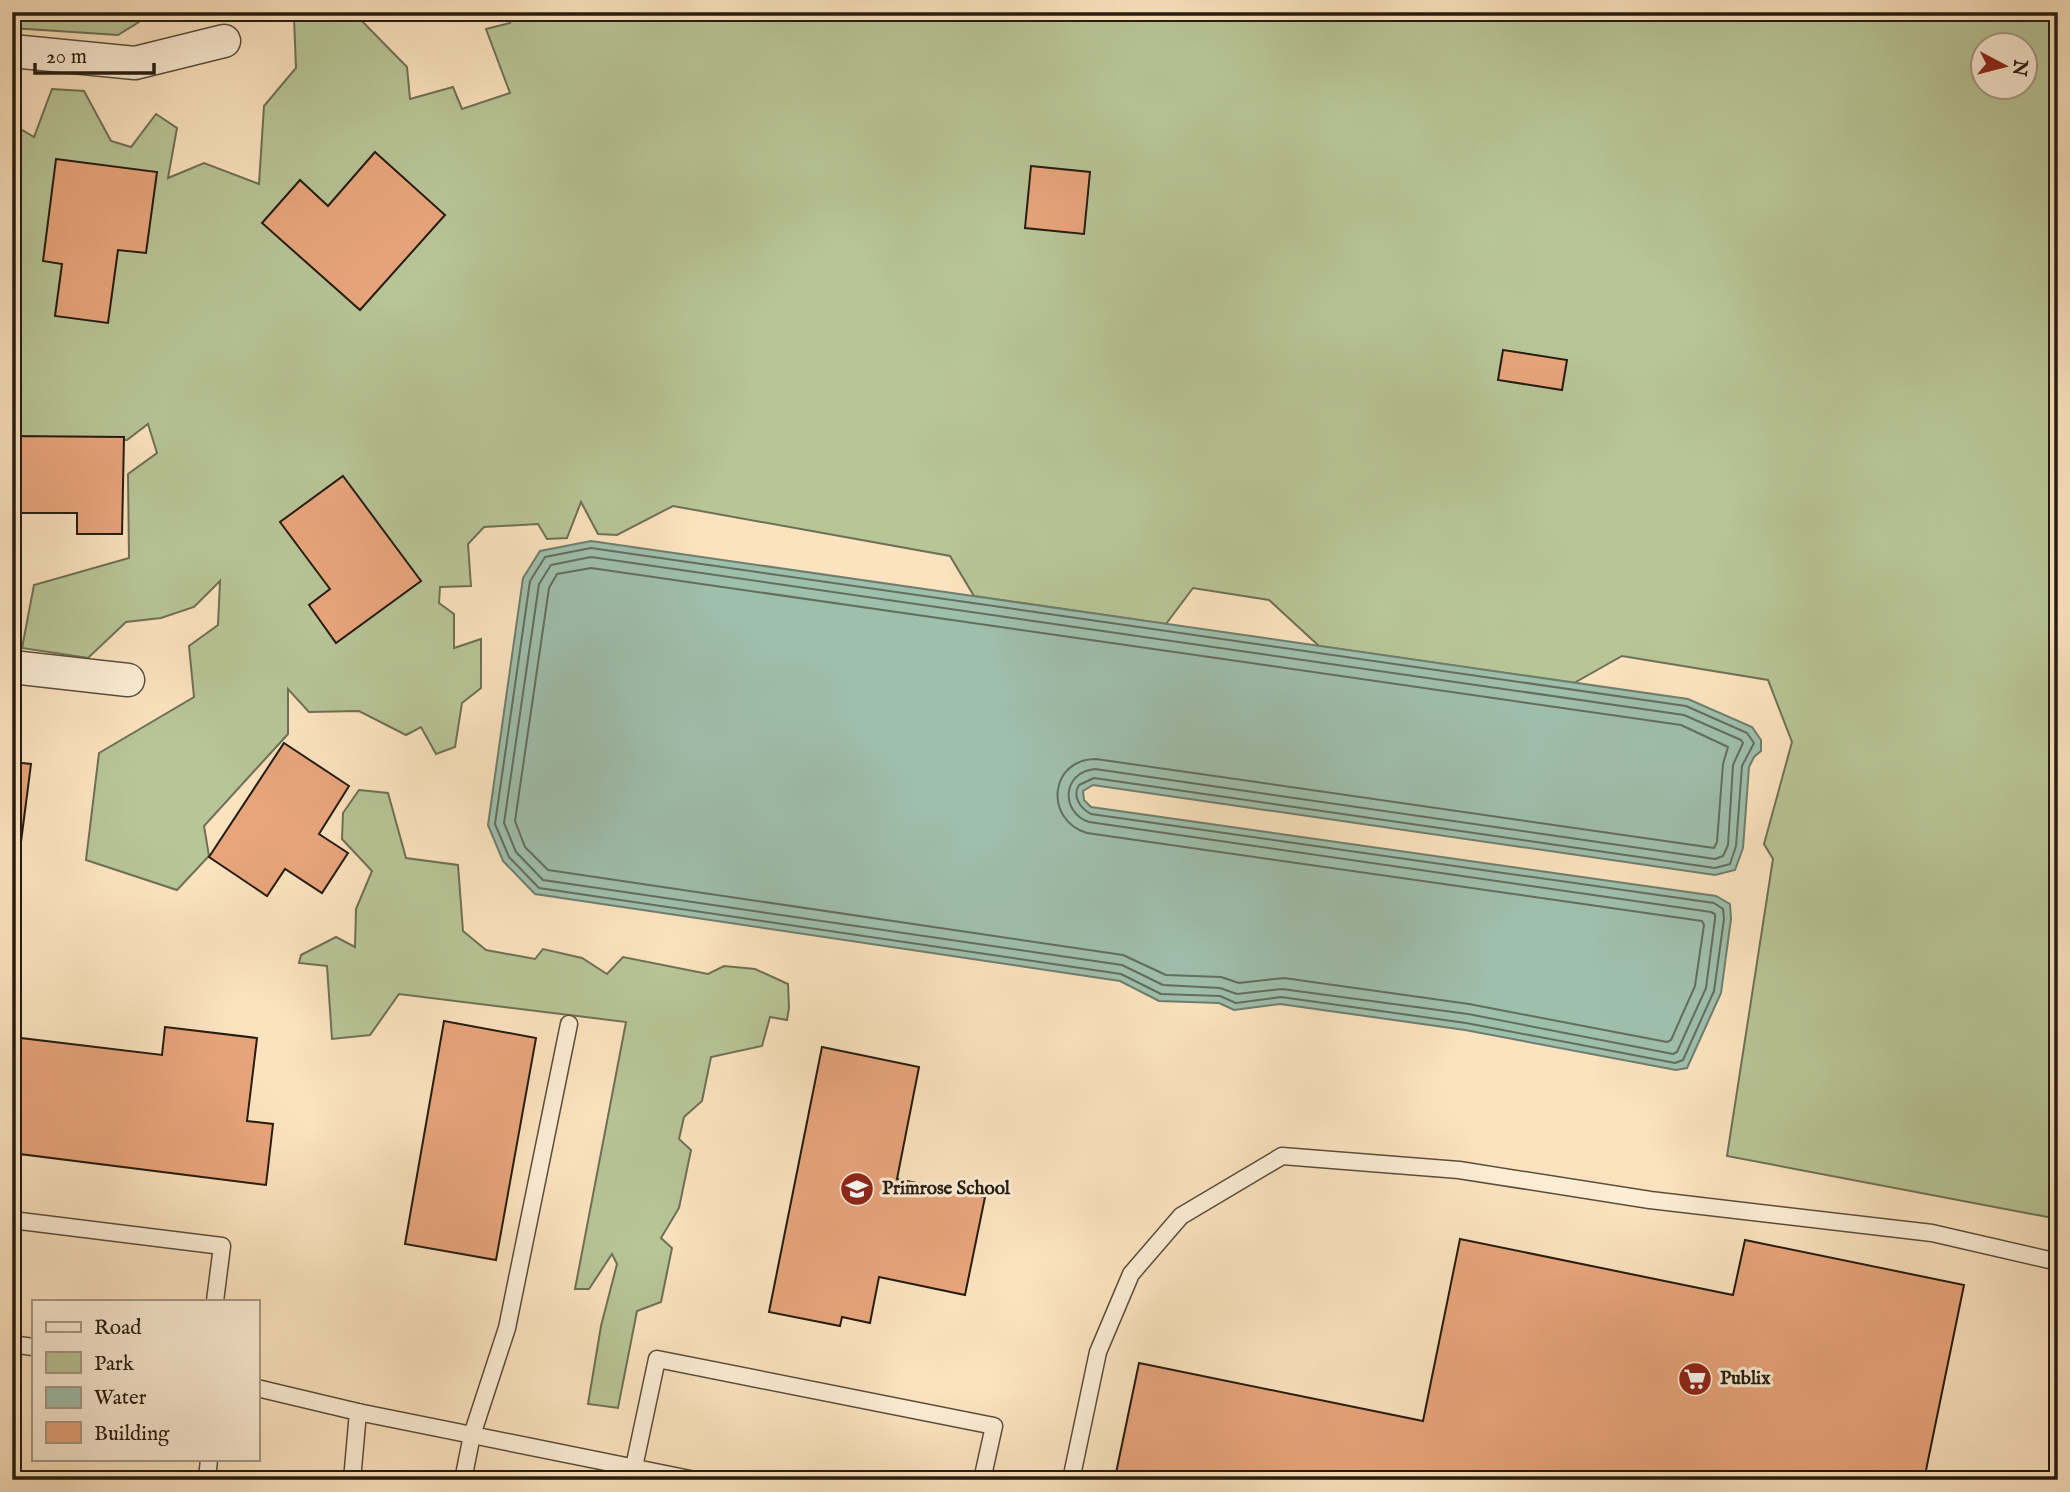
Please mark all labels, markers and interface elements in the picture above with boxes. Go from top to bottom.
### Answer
scale bar [35,32,154,76]
north arrow [1968,32,2038,102]
text: 20 m [46,44,87,71]
text: N [2006,57,2032,78]
school or university icon: Primrose School [838,1170,876,1208]
place label: Primrose School [882,1177,1011,1201]
legend [32,1300,259,1460]
text: Road [94,1315,142,1342]
text: Park [94,1351,135,1378]
supermarket icon: Publix [1676,1360,1714,1398]
place label: Publix [1720,1367,1771,1391]
text: Water [94,1385,147,1412]
text: Building [94,1421,170,1448]

